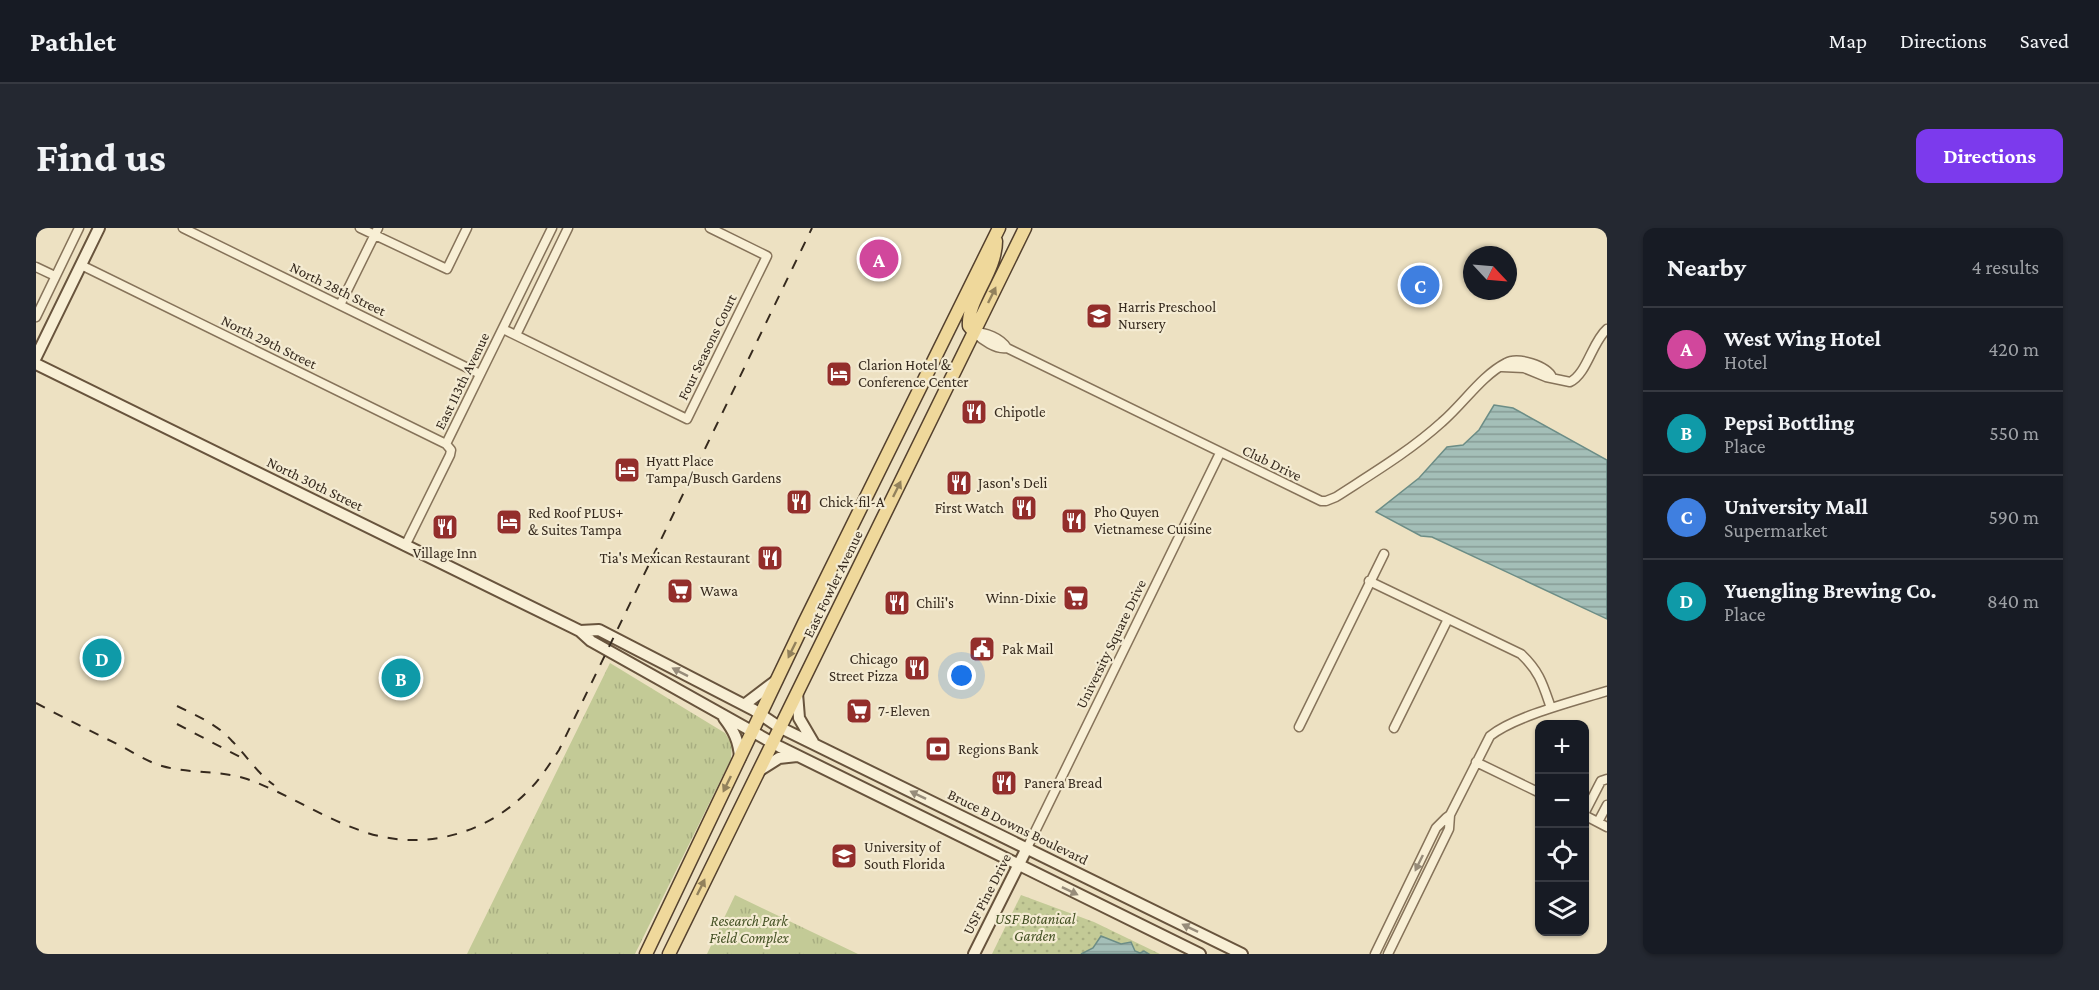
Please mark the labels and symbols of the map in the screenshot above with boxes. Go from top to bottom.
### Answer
pin: A [860,237,898,282]
north arrow [1463,246,1517,300]
street label: North 28th Street [288,259,389,320]
pin: C [1400,262,1440,308]
one-way arrow [987,287,997,304]
street label: Four Seasons Court [674,291,740,403]
place label: Harris Preschool Nursery [1118,299,1216,333]
school or university icon: Harris Preschool Nursery [1084,301,1114,331]
street label: North 29th Street [219,312,320,372]
street label: East 113th Avenue [432,330,493,432]
place label: Clarion Hotel & Conference Center [858,357,969,390]
hotel icon: Clarion Hotel & Conference Center [824,359,854,389]
restaurant icon: Chipotle [959,397,989,427]
place label: Chipotle [994,404,1046,421]
street label: Club Drive [1240,442,1305,484]
place label: Hyatt Place Tampa/Busch Gardens [646,453,782,487]
street label: North 30th Street [264,454,367,515]
hotel icon: Hyatt Place Tampa/Busch Gardens [612,455,642,485]
restaurant icon: Jason's Deli [944,468,974,498]
place label: Jason's Deli [976,475,1047,492]
one-way arrow [892,481,902,498]
restaurant icon: Chick-fil-A [784,487,814,517]
restaurant icon: First Watch [1009,493,1039,523]
place label: Chick-fil-A [819,494,885,510]
place label: First Watch [935,500,1004,516]
place label: Pho Quyen Vietnamese Cuisine [1094,504,1212,537]
place label: Red Roof PLUS+ & Suites Tampa [528,505,623,539]
restaurant icon: Pho Quyen Vietnamese Cuisine [1059,506,1089,536]
hotel icon: Red Roof PLUS+ & Suites Tampa [494,507,524,537]
restaurant icon: Village Inn [430,512,460,542]
street label: East Fowler Avenue [800,528,866,640]
restaurant icon: Tia's Mexican Restaurant [755,543,785,573]
place label: Village Inn [413,545,477,562]
place label: Tia's Mexican Restaurant [600,550,751,566]
supermarket icon: Wawa [665,576,695,606]
street label: University Square Drive [1073,577,1150,711]
place label: Wawa [700,583,738,599]
supermarket icon: Winn-Dixie [1061,583,1091,613]
restaurant icon: Chili's [882,588,912,618]
place label: Winn-Dixie [985,590,1056,606]
place label: Chili's [916,595,954,611]
public building icon: Pak Mail [967,634,997,664]
pin: D [82,636,122,680]
one-way arrow [787,641,796,658]
place label: Pak Mail [1002,641,1054,657]
place label: Chicago Street Pizza [829,651,898,684]
restaurant icon: Chicago Street Pizza [902,653,932,683]
pin: B [382,656,421,700]
your location [947,661,976,690]
one-way arrow [671,667,688,677]
supermarket icon: 7-Eleven [844,696,874,726]
place label: 7-Eleven [878,703,930,719]
bank icon: Regions Bank [923,734,953,764]
place label: Regions Bank [958,741,1039,758]
restaurant icon: Panera Bread [989,768,1019,798]
place label: Panera Bread [1024,775,1102,791]
one-way arrow [723,776,732,793]
street label: Bruce B Downs Boulevard [945,786,1091,868]
one-way arrow [909,790,926,799]
place label: University of South Florida [864,839,945,872]
school or university icon: University of South Florida [829,841,859,871]
street label: USF Pine Drive [960,851,1014,937]
one-way arrow [1415,855,1424,872]
one-way arrow [697,878,706,895]
one-way arrow [1062,886,1079,895]
park label: USF Botanical Garden [995,911,1076,944]
park label: Research Park Field Complex [709,913,789,947]
one-way arrow [1181,924,1199,934]

